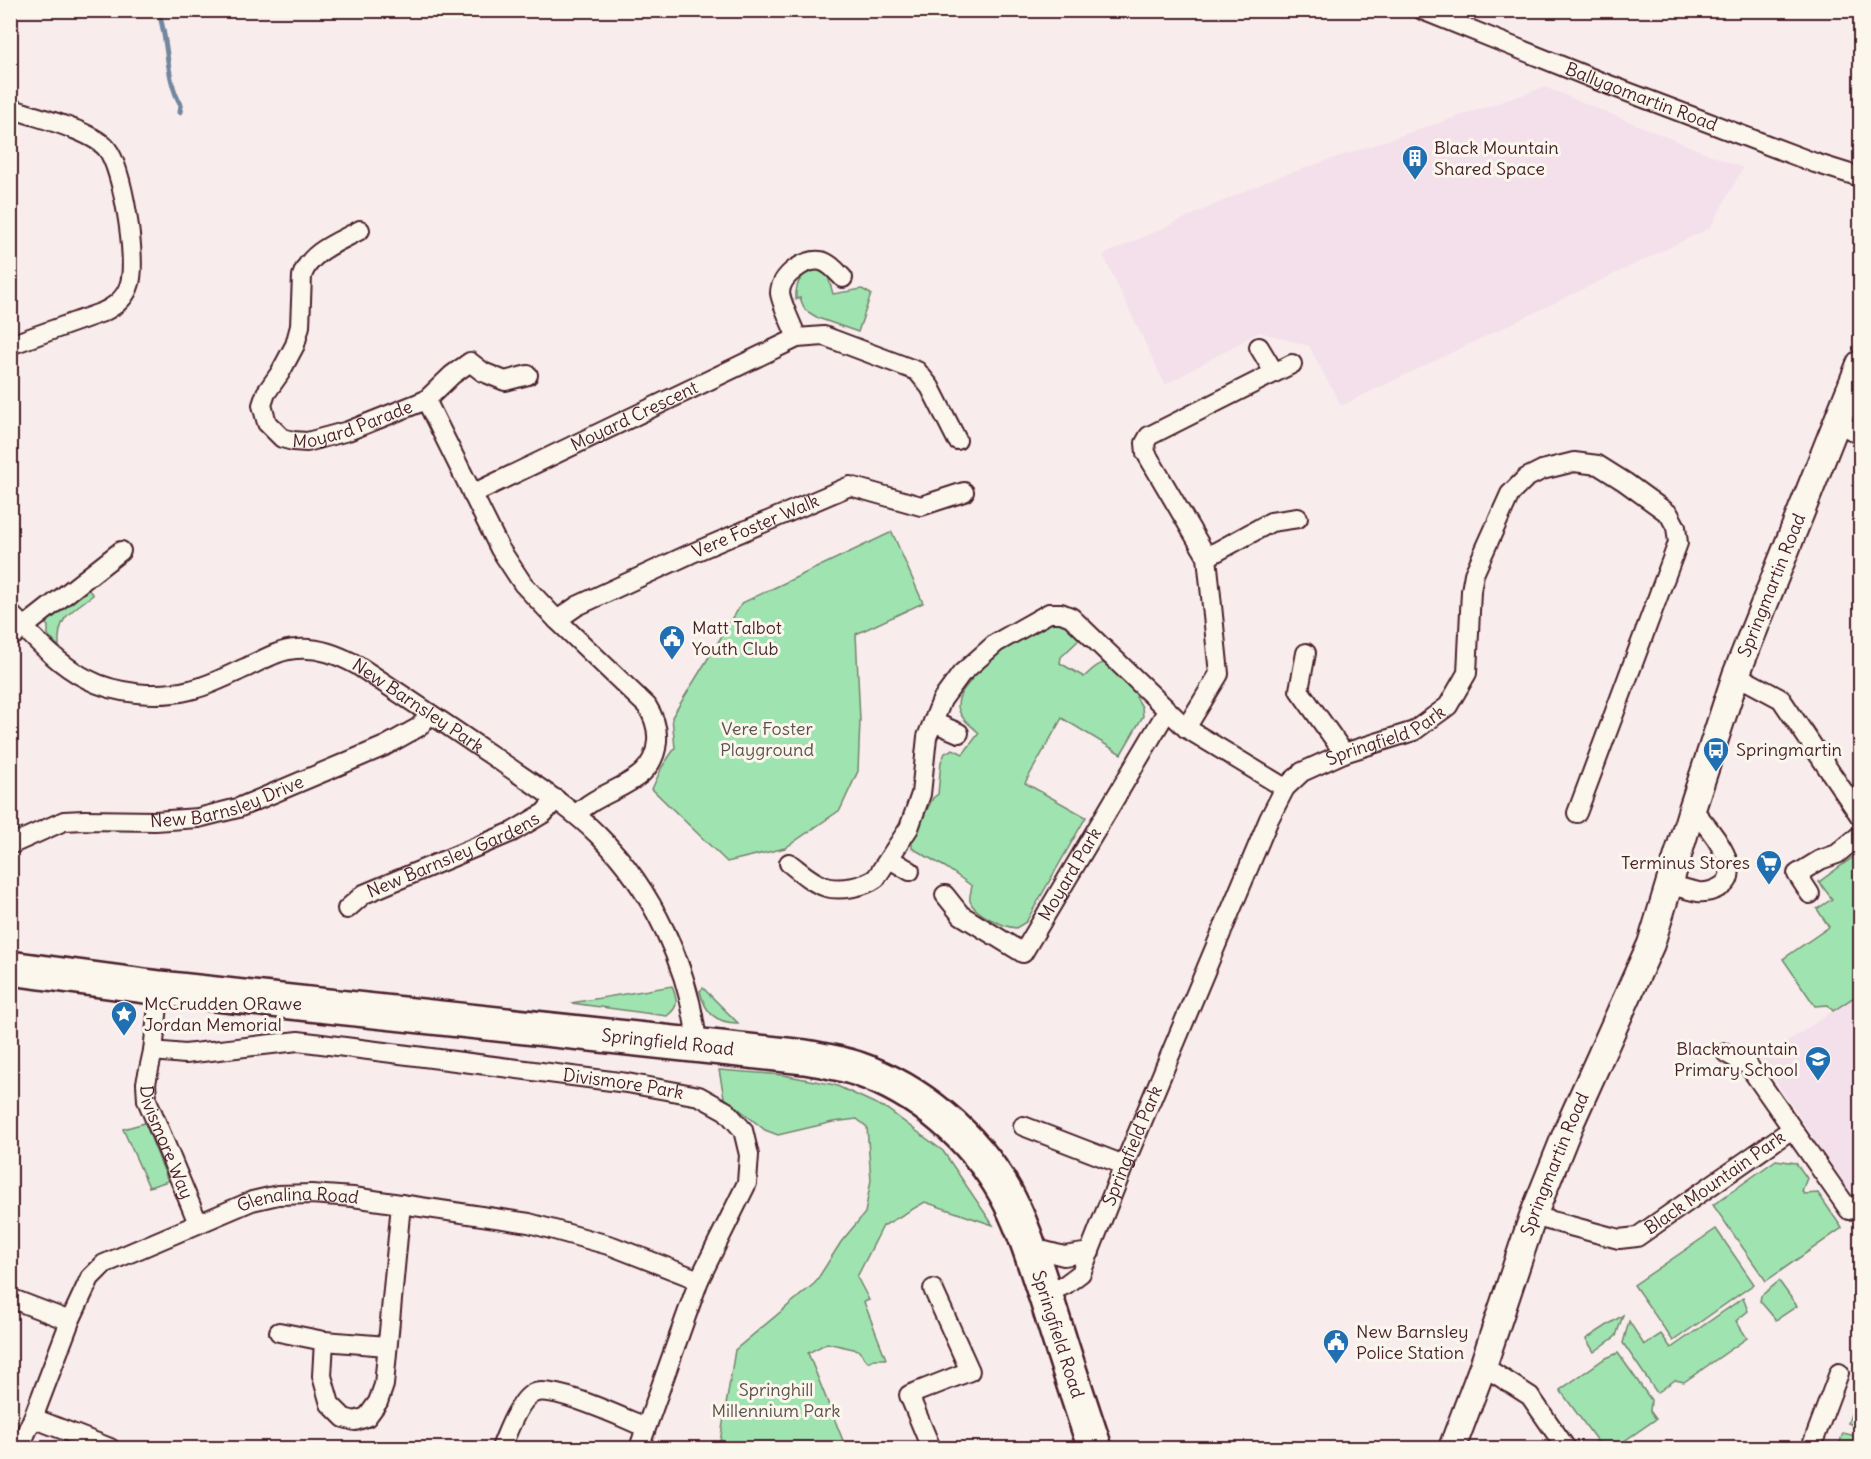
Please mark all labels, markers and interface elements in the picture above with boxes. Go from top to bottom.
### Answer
street label: Ballygomartin Road [1562,57,1721,136]
place label: Black Mountain Shared Space [1434,136,1559,180]
building icon: Black Mountain Shared Space [1400,143,1430,181]
street label: Moyard Crescent [567,375,701,456]
street label: Moyard Parade [292,395,416,453]
street label: Vere Foster Walk [689,489,822,563]
street label: Springmartin Road [1732,510,1810,660]
place label: Matt Talbot Youth Club [692,616,782,660]
public building icon: Matt Talbot Youth Club [657,623,687,661]
street label: New Barnsley Park [348,653,489,758]
street label: Springfield Park [1322,700,1450,771]
park label: Vere Foster Playground [720,717,814,761]
bus stop icon: Springmartin [1701,735,1731,773]
place label: Springmartin [1736,738,1842,761]
street label: New Barnsley Drive [149,770,307,832]
street label: New Barnsley Gardens [363,806,543,902]
street label: Moyard Park [1033,823,1106,925]
supermarket icon: Terminus Stores [1754,848,1784,886]
place label: Terminus Stores [1621,851,1750,874]
place label: McCrudden ORawe Jordan Memorial [144,992,302,1036]
place icon: McCrudden ORawe Jordan Memorial [109,999,139,1037]
street label: Springfield Road [600,1023,736,1060]
place label: Blackmountain Primary School [1674,1037,1798,1081]
school or university icon: Blackmountain Primary School [1803,1044,1833,1082]
street label: Divismore Park [562,1063,686,1104]
street label: Springfield Park [1097,1082,1167,1209]
street label: Divismore Way [135,1085,199,1202]
street label: Springmartin Road [1515,1088,1594,1239]
street label: Black Mountain Park [1640,1125,1789,1239]
street label: Glenalina Road [233,1182,361,1217]
street label: Springfield Road [1027,1267,1090,1401]
place label: New Barnsley Police Station [1356,1320,1468,1364]
public building icon: New Barnsley Police Station [1321,1327,1351,1365]
park label: Springhill Millennium Park [712,1378,840,1422]

